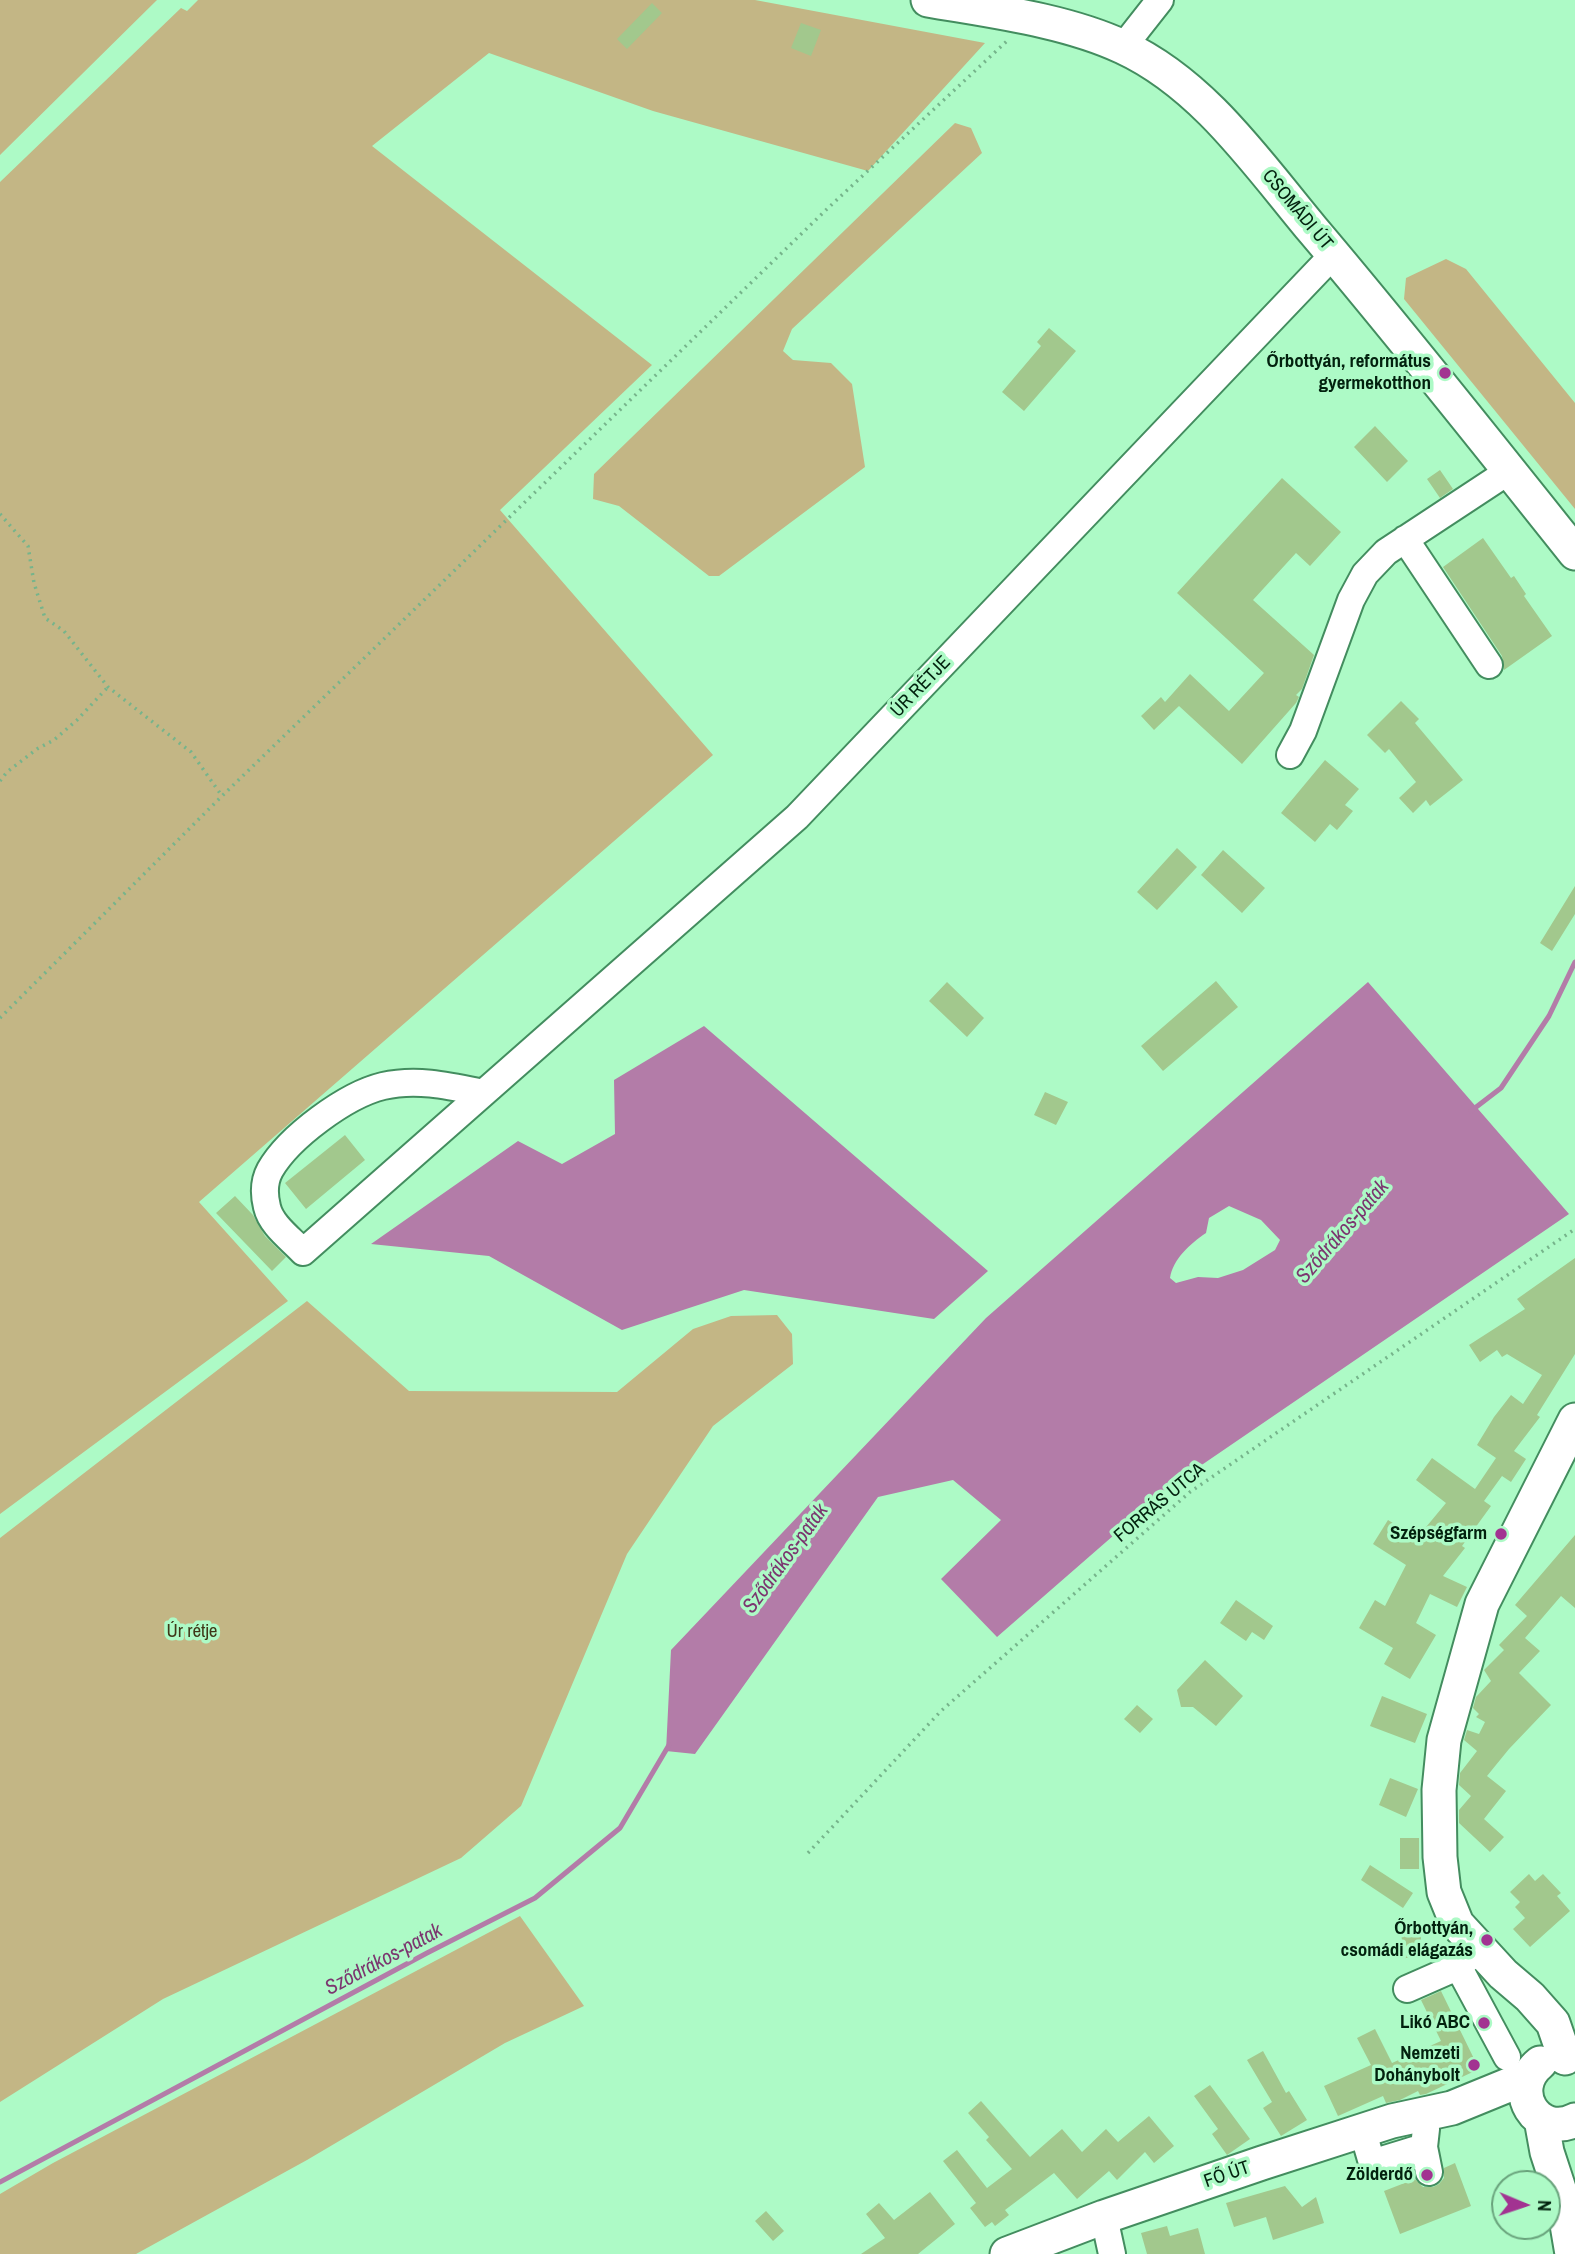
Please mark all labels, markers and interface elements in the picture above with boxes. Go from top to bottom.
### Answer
street label: CSOMÁDI ÚT [1257,165,1337,255]
place label: Őrbottyán, református gyermekotthon [1267,351,1431,395]
marker: Őrbottyán, református gyermekotthon [1437,365,1453,381]
street label: ÚR RÉTJE [886,652,956,722]
water label: Sződrákos-patak [1291,1175,1395,1289]
street label: FORRÁS UTCA [1110,1458,1210,1548]
water label: Sződrákos-patak [738,1499,834,1619]
place label: Szépségfarm [1390,1523,1487,1545]
marker: Szépségfarm [1493,1526,1509,1542]
park label: Úr rétje [166,1621,218,1643]
place label: Őrbottyán, csomádi elágazás [1340,1918,1473,1962]
water label: Sződrákos-patak [321,1919,447,2001]
marker: Őrbottyán, csomádi elágazás [1479,1932,1495,1948]
place label: Likó ABC [1400,2012,1470,2034]
marker: Likó ABC [1476,2015,1492,2031]
place label: Nemzeti Dohánybolt [1374,2043,1460,2087]
marker: Nemzeti Dohánybolt [1466,2057,1482,2073]
street label: FŐ ÚT [1201,2157,1253,2193]
place label: Zölderdő [1346,2164,1413,2186]
marker: Zölderdő [1419,2167,1435,2183]
north arrow [1491,2170,1561,2240]
text: N [1532,2200,1558,2212]

